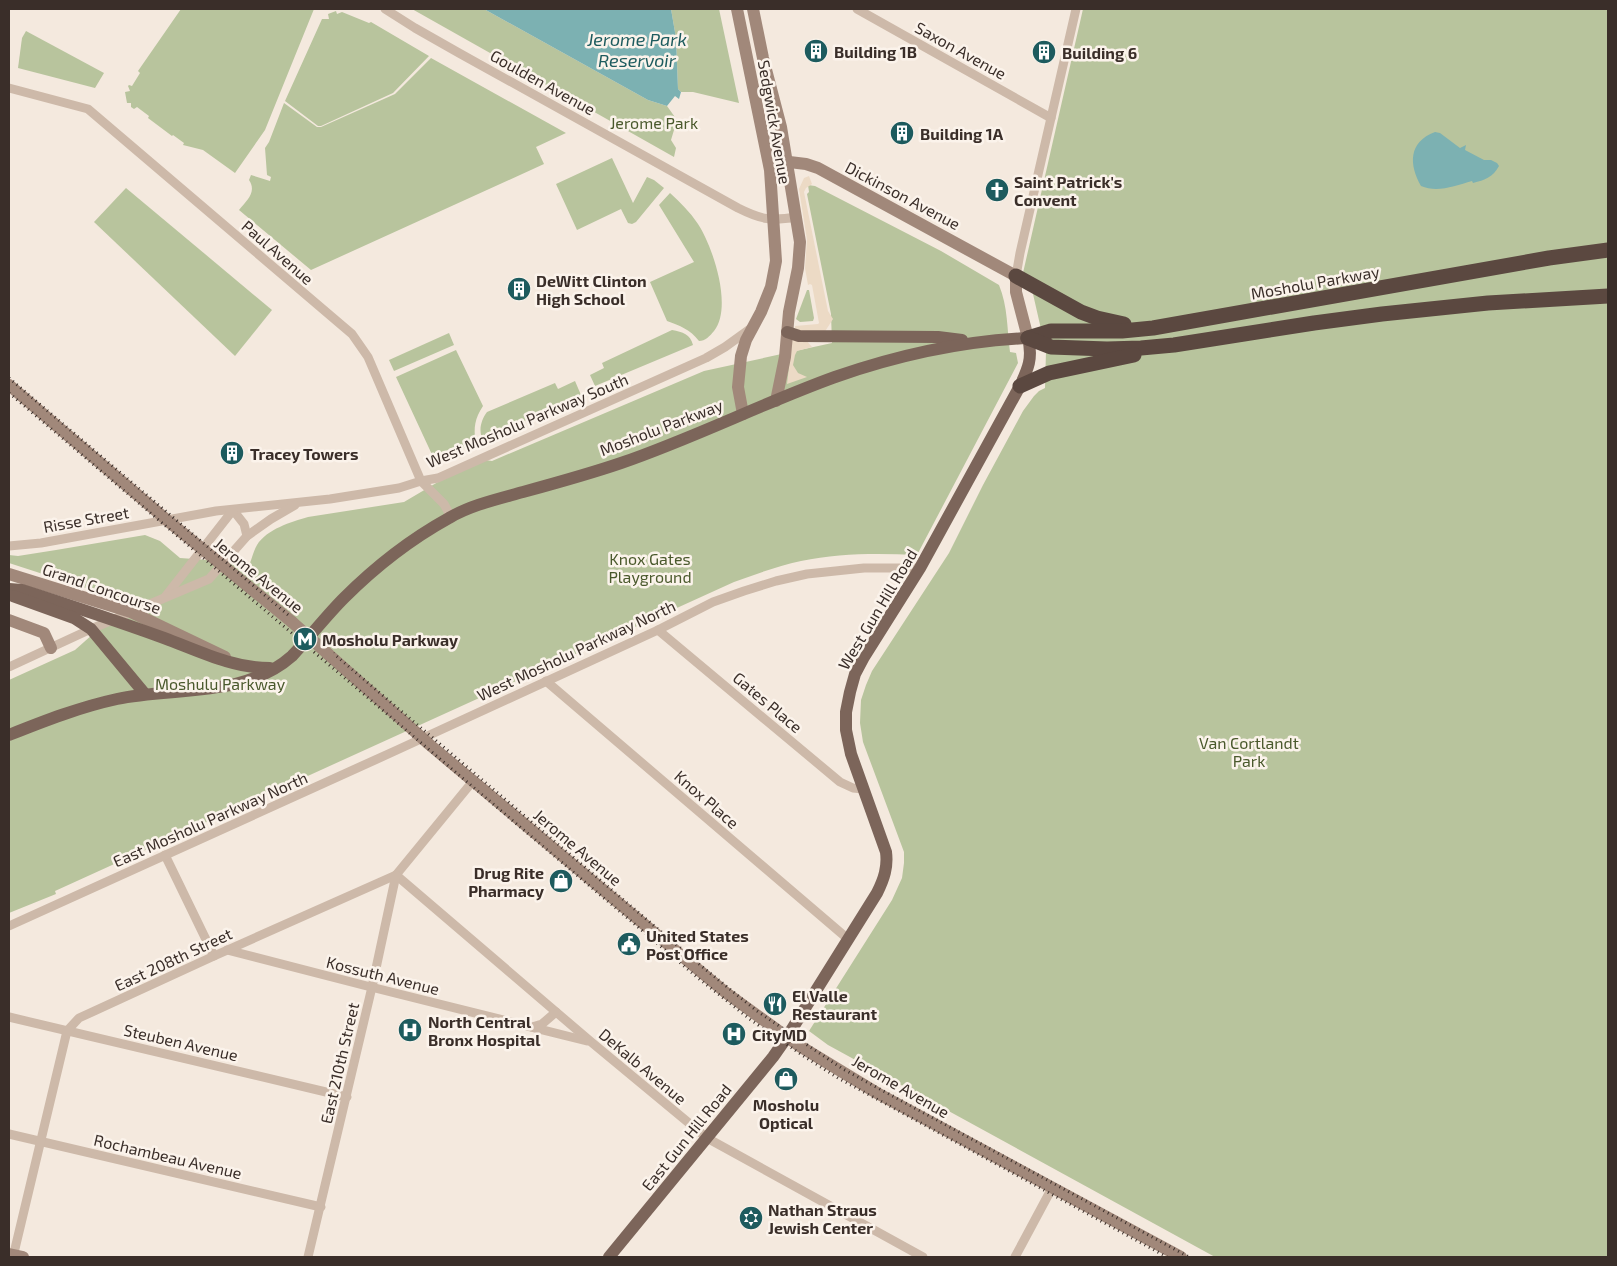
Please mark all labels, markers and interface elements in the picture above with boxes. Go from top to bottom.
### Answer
street label: Saxon Avenue [912,17,1010,83]
water label: Jerome Park Reservoir [586,28,687,71]
building icon: Building 1B [803,38,829,64]
building icon: Building 6 [1031,39,1057,65]
place label: Building 1B [834,42,917,61]
place label: Building 6 [1062,43,1137,62]
street label: Goulden Avenue [487,45,599,119]
street label: Sedgwick Avenue [755,59,795,185]
park label: Jerome Park [610,113,698,132]
building icon: Building 1A [889,120,915,146]
place label: Building 1A [920,124,1004,143]
street label: Dickinson Avenue [842,157,964,233]
place label: Saint Patrick's Convent [1014,172,1122,209]
church icon: Saint Patrick's Convent [984,177,1010,203]
street label: Paul Avenue [238,216,318,288]
street label: Mosholu Parkway [1249,261,1381,303]
place label: DeWitt Clinton High School [536,271,647,308]
building icon: DeWitt Clinton High School [506,276,532,302]
street label: West Mosholu Parkway South [423,369,631,471]
street label: Mosholu Parkway [597,395,726,459]
building icon: Tracey Towers [219,440,245,466]
place label: Tracey Towers [250,444,358,464]
street label: Risse Street [42,502,130,536]
street label: Jerome Avenue [211,533,307,617]
street label: West Gun Hill Road [833,545,921,673]
park label: Knox Gates Playground [608,549,692,586]
street label: Grand Concourse [40,559,164,617]
street label: West Mosholu Parkway North [474,596,678,704]
metro station icon: Mosholu Parkway [292,626,318,652]
place label: Mosholu Parkway [322,630,458,650]
street label: Gates Place [730,668,806,736]
park label: Moshulu Parkway [155,674,286,693]
park label: Van Cortlandt Park [1199,733,1299,770]
street label: Knox Place [671,766,743,832]
street label: East Mosholu Parkway North [110,767,310,871]
street label: Jerome Avenue [530,805,626,889]
place label: Drug Rite Pharmacy [468,863,544,901]
shop icon: Drug Rite Pharmacy [548,868,574,894]
street label: East 208th Street [111,923,235,995]
place label: United States Post Office [646,926,749,963]
public building icon: United States Post Office [616,931,642,957]
street label: Kossuth Avenue [324,952,442,998]
place label: El Valle Restaurant [792,986,877,1023]
restaurant icon: El Valle Restaurant [762,991,788,1017]
street label: East 210th Street [316,1000,362,1126]
place label: North Central Bronx Hospital [428,1012,541,1049]
hospital icon: North Central Bronx Hospital [397,1017,423,1043]
street label: Steuben Avenue [122,1020,240,1064]
hospital icon: CityMD [721,1021,747,1047]
street label: DeKalb Avenue [595,1024,691,1108]
place label: CityMD [752,1025,807,1045]
street label: Jerome Avenue [849,1051,953,1121]
shop icon: Mosholu Optical [773,1066,799,1092]
street label: East Gun Hill Road [637,1080,735,1194]
place label: Mosholu Optical [753,1095,819,1132]
street label: Rochambeau Avenue [92,1130,244,1182]
place label: Nathan Straus Jewish Center [768,1200,877,1237]
synagogue icon: Nathan Straus Jewish Center [738,1205,764,1231]

